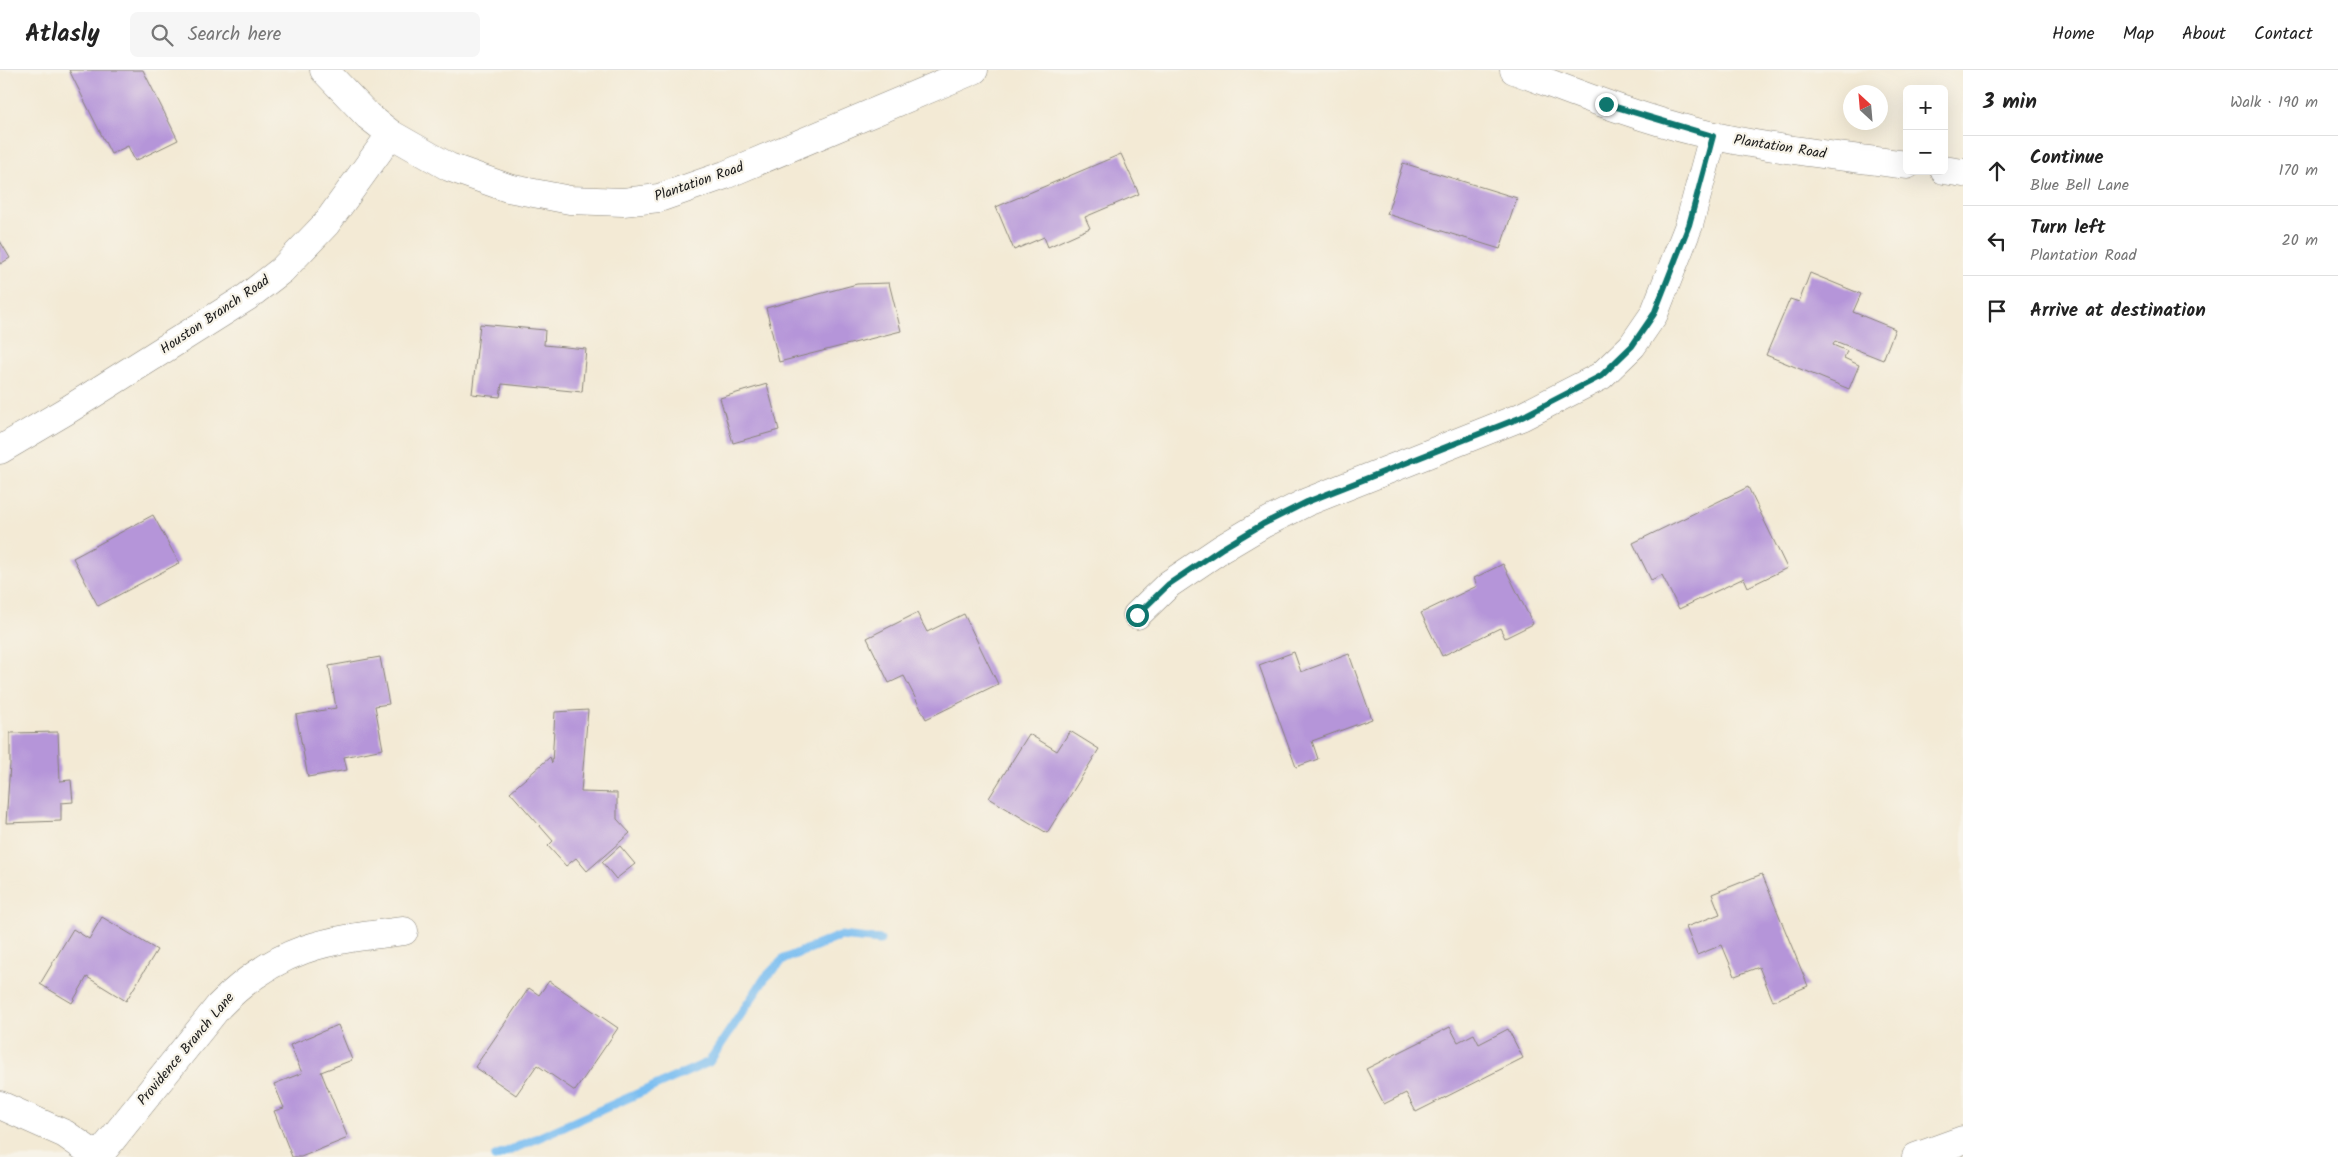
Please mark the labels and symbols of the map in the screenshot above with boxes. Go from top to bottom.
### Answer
north arrow [1843,85,1888,130]
route end [1595,93,1618,116]
street label: Plantation Road [1732,129,1829,165]
street label: Plantation Road [651,156,748,208]
street label: Houston Branch Road [156,269,275,360]
route start [1126,604,1149,627]
street label: Providence Branch Lane [132,987,240,1110]

